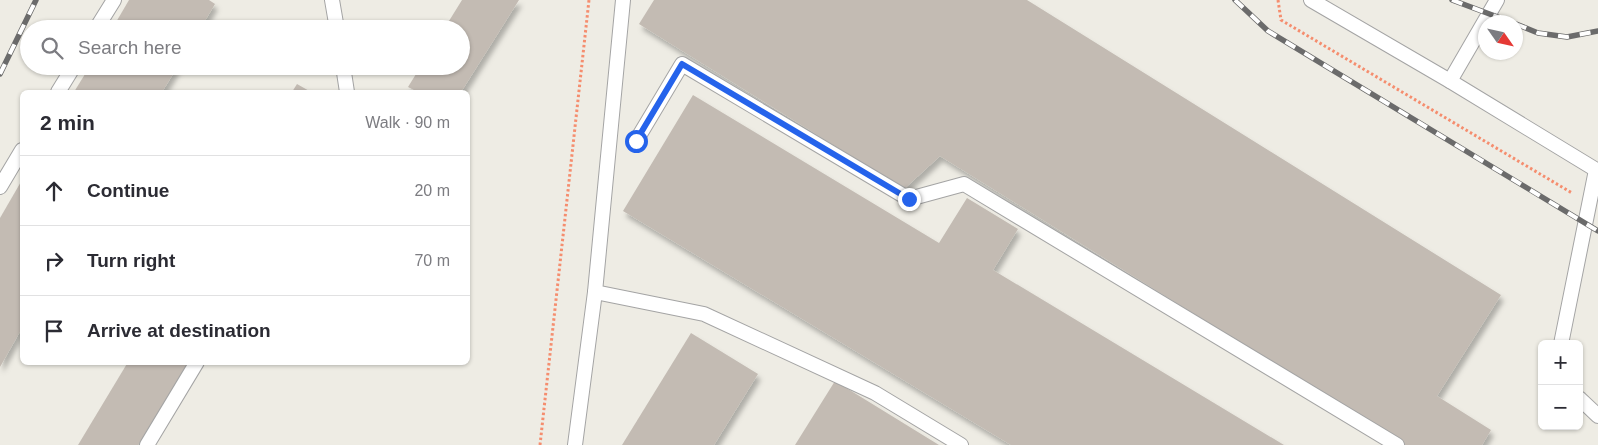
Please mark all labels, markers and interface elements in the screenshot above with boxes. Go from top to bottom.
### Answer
north arrow [1478,15,1523,60]
search box [20,20,470,75]
icon: search [38,34,66,62]
text: Search here [78,37,182,58]
text: 2 min [40,111,95,134]
text: Walk · 90 m [365,114,450,131]
route start [625,130,648,153]
icon: ahead [40,177,68,205]
text: Continue [87,180,169,201]
text: 20 m [414,182,450,199]
route end [898,188,921,211]
icon: right [40,247,68,275]
text: Turn right [87,250,175,271]
text: 70 m [414,252,450,269]
icon: arrive [40,317,68,345]
text: Arrive at destination [87,320,271,341]
map controls [1538,340,1583,430]
button: + [1538,340,1583,385]
button: − [1538,385,1583,430]

